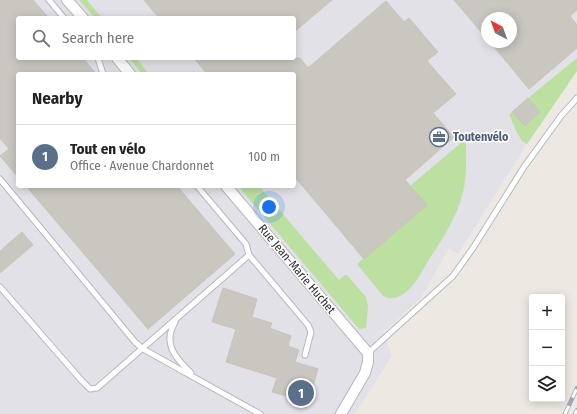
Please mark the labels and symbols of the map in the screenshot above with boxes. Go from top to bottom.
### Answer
north arrow [481,12,517,48]
office icon: Toutenvélo [428,126,450,148]
place label: Toutenvélo [453,130,509,144]
your location [259,197,279,217]
street label: Rue Jean-Marie Huchet [255,221,339,317]
pin: 1 [288,378,314,408]

